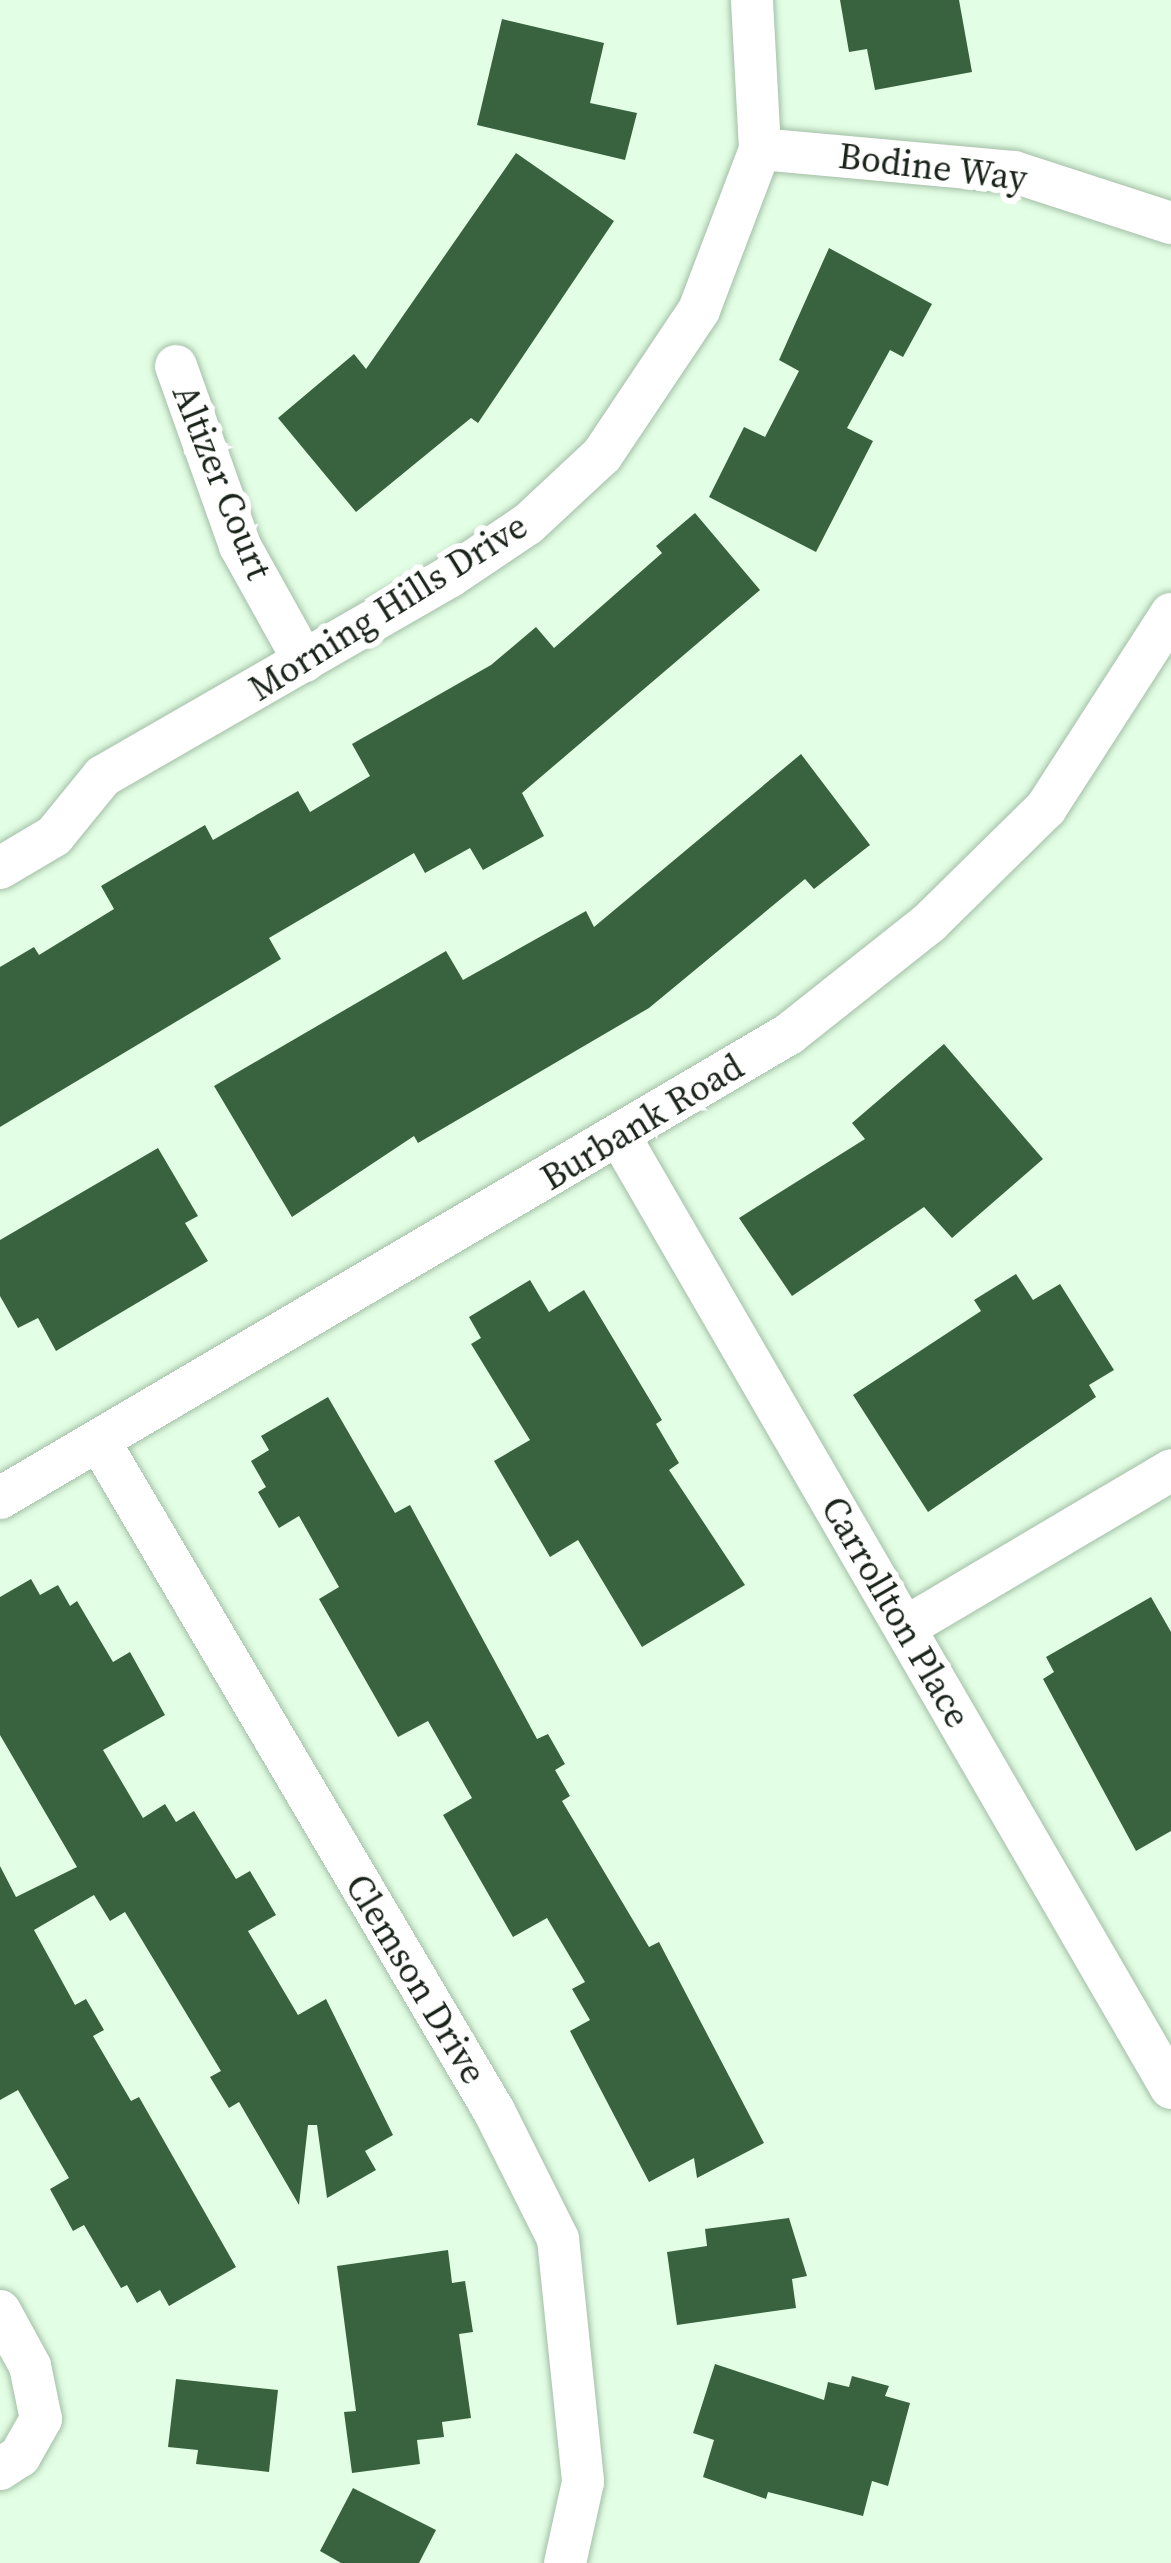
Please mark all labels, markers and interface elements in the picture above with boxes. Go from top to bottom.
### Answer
street label: Bodine Way [836,134,1030,200]
street label: Altizer Court [163,378,281,586]
street label: Morning Hills Drive [241,504,535,710]
street label: Burbank Road [533,1045,751,1199]
street label: Carrollton Place [812,1489,980,1735]
street label: Clemson Drive [337,1866,495,2092]

